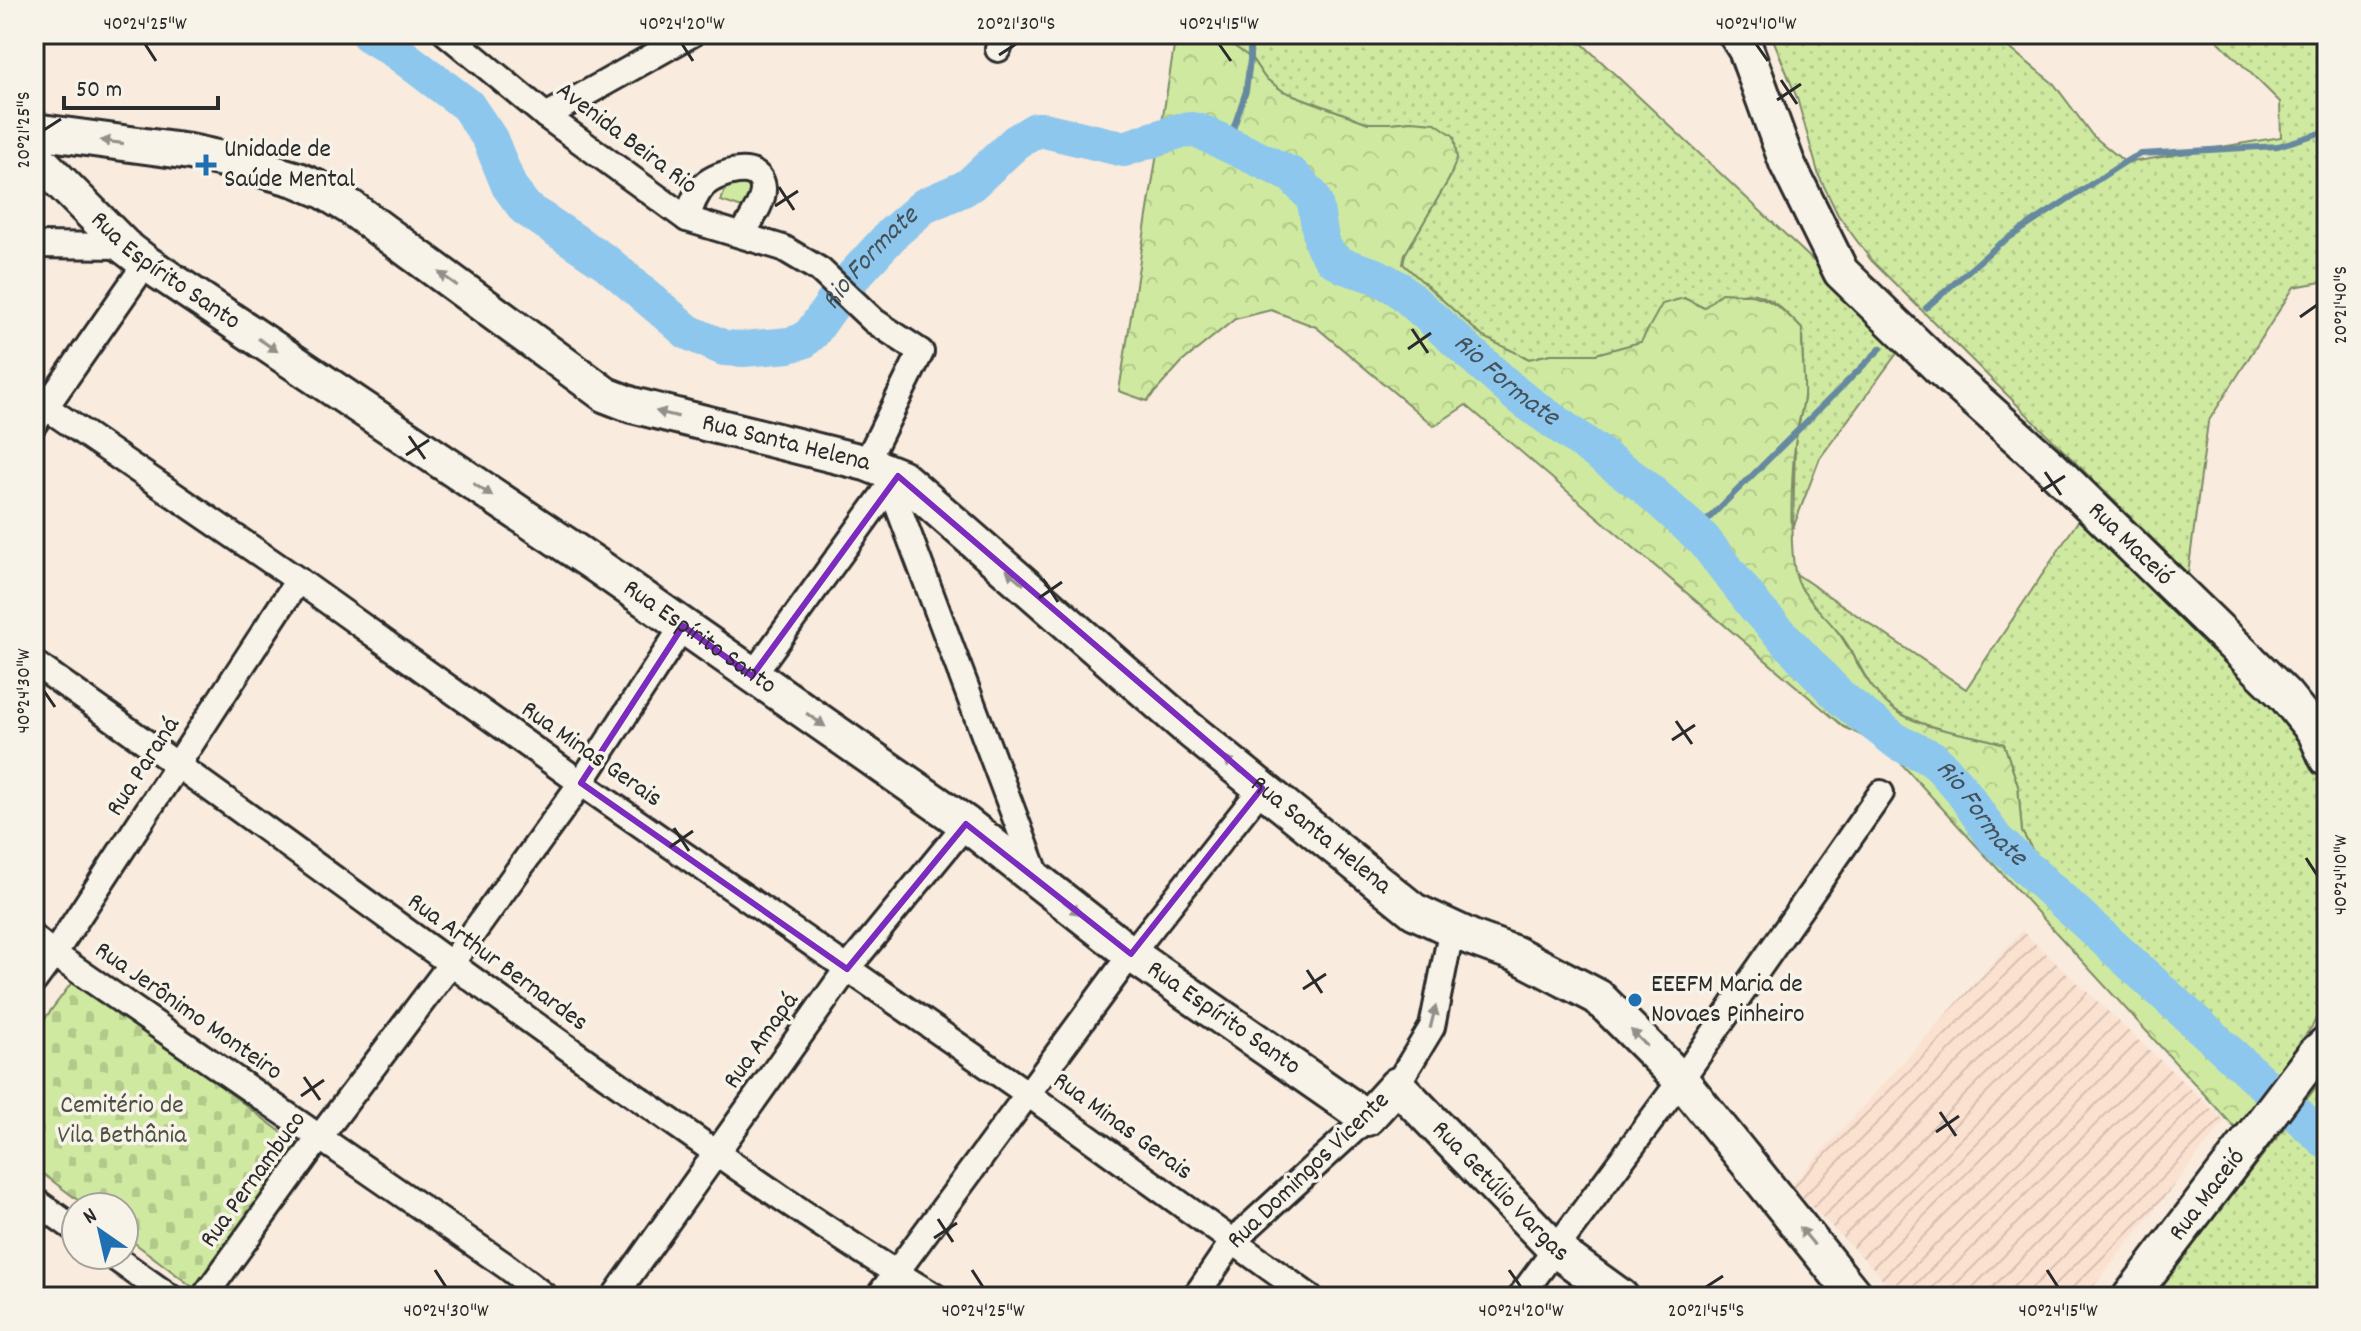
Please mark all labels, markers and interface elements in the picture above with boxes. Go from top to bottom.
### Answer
text: 40°24'25"W [103,11,187,39]
text: 40°24'20"W [640,11,725,39]
text: 20°21'30"S [977,11,1055,39]
text: 40°24'15"W [1180,11,1259,39]
text: 40°24'10"W [1716,11,1797,39]
scale bar [64,60,218,110]
street label: Avenida Beira Rio [547,73,705,205]
text: 50 m [76,74,122,108]
text: 20°21'25"S [11,91,39,169]
place label: Unidade de Saúde Mental [224,132,355,199]
one-way arrow [100,135,125,148]
marker: Unidade de Saúde Mental [195,154,217,176]
water label: Rio Formate [813,197,930,319]
street label: Rua Espírito Santo [81,203,248,340]
text: 20°21'40"S [2328,266,2356,344]
one-way arrow [438,272,459,288]
water label: Rio Formate [1443,325,1568,439]
one-way arrow [257,337,278,352]
street label: Rua Santa Helena [698,405,875,482]
one-way arrow [655,407,680,420]
one-way arrow [473,482,494,497]
street label: Rua Maceió [2079,493,2182,595]
one-way arrow [1005,568,1024,586]
street label: Rua Espírito Santo [615,571,784,704]
text: 40°24'30"W [11,648,39,733]
street label: Rua Minas Gerais [513,692,669,818]
street label: Rua Paraná [98,710,190,824]
one-way arrow [805,712,826,727]
water label: Rio Formate [1924,752,2036,879]
one-way arrow [1223,757,1243,773]
street label: Rua Santa Helena [1242,767,1400,904]
text: 40°24'10"W [2328,834,2356,915]
street label: Rua Arthur Bernardes [399,885,595,1041]
one-way arrow [1061,898,1081,914]
street label: Rua Jerônimo Monteiro [86,933,290,1091]
street label: Rua Espírito Santo [1139,952,1308,1085]
place label: EEEFM Maria de Novaes Pinheiro [1651,967,1805,1034]
street label: Rua Amapá [715,985,809,1097]
marker: EEEFM Maria de Novaes Pinheiro [1626,991,1644,1009]
one-way arrow [1428,1005,1440,1030]
one-way arrow [1631,1029,1649,1048]
street label: Rua Minas Gerais [1044,1063,1200,1191]
street label: Rua Domingos Vicente [1219,1083,1399,1259]
park label: Cemitério de Vila Bethânia [58,1088,187,1155]
street label: Rua Pernambuco [192,1104,316,1256]
street label: Rua Getúlio Vargas [1423,1113,1576,1272]
street label: Rua Maceió [2160,1141,2255,1249]
north arrow [60,1191,140,1271]
text: N [78,1201,104,1233]
one-way arrow [1800,1226,1816,1246]
text: 40°24'30"W [404,1298,489,1326]
text: 40°24'25"W [941,1298,1025,1326]
text: 40°24'20"W [1479,1298,1564,1326]
text: 20°21'45"S [1668,1298,1744,1326]
text: 40°24'15"W [2019,1298,2098,1326]

